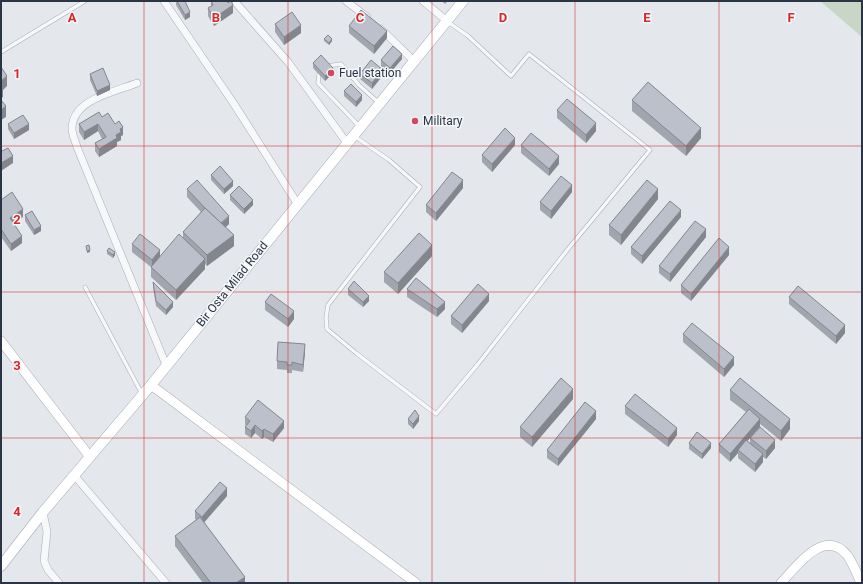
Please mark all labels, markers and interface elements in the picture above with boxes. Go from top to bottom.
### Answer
text: A [68,10,77,25]
text: B [212,10,220,25]
text: C [356,10,365,25]
text: D [499,10,507,25]
text: E [643,10,651,25]
text: F [787,10,795,25]
text: 1 [13,66,21,81]
place label: Fuel station [339,66,401,80]
marker: Fuel station [326,68,336,78]
place label: Military [423,114,463,128]
marker: Military [410,116,420,126]
text: 2 [13,212,21,227]
street label: Bir Osta Milad Road [193,239,271,329]
text: 3 [13,358,21,373]
text: 4 [13,504,21,519]

